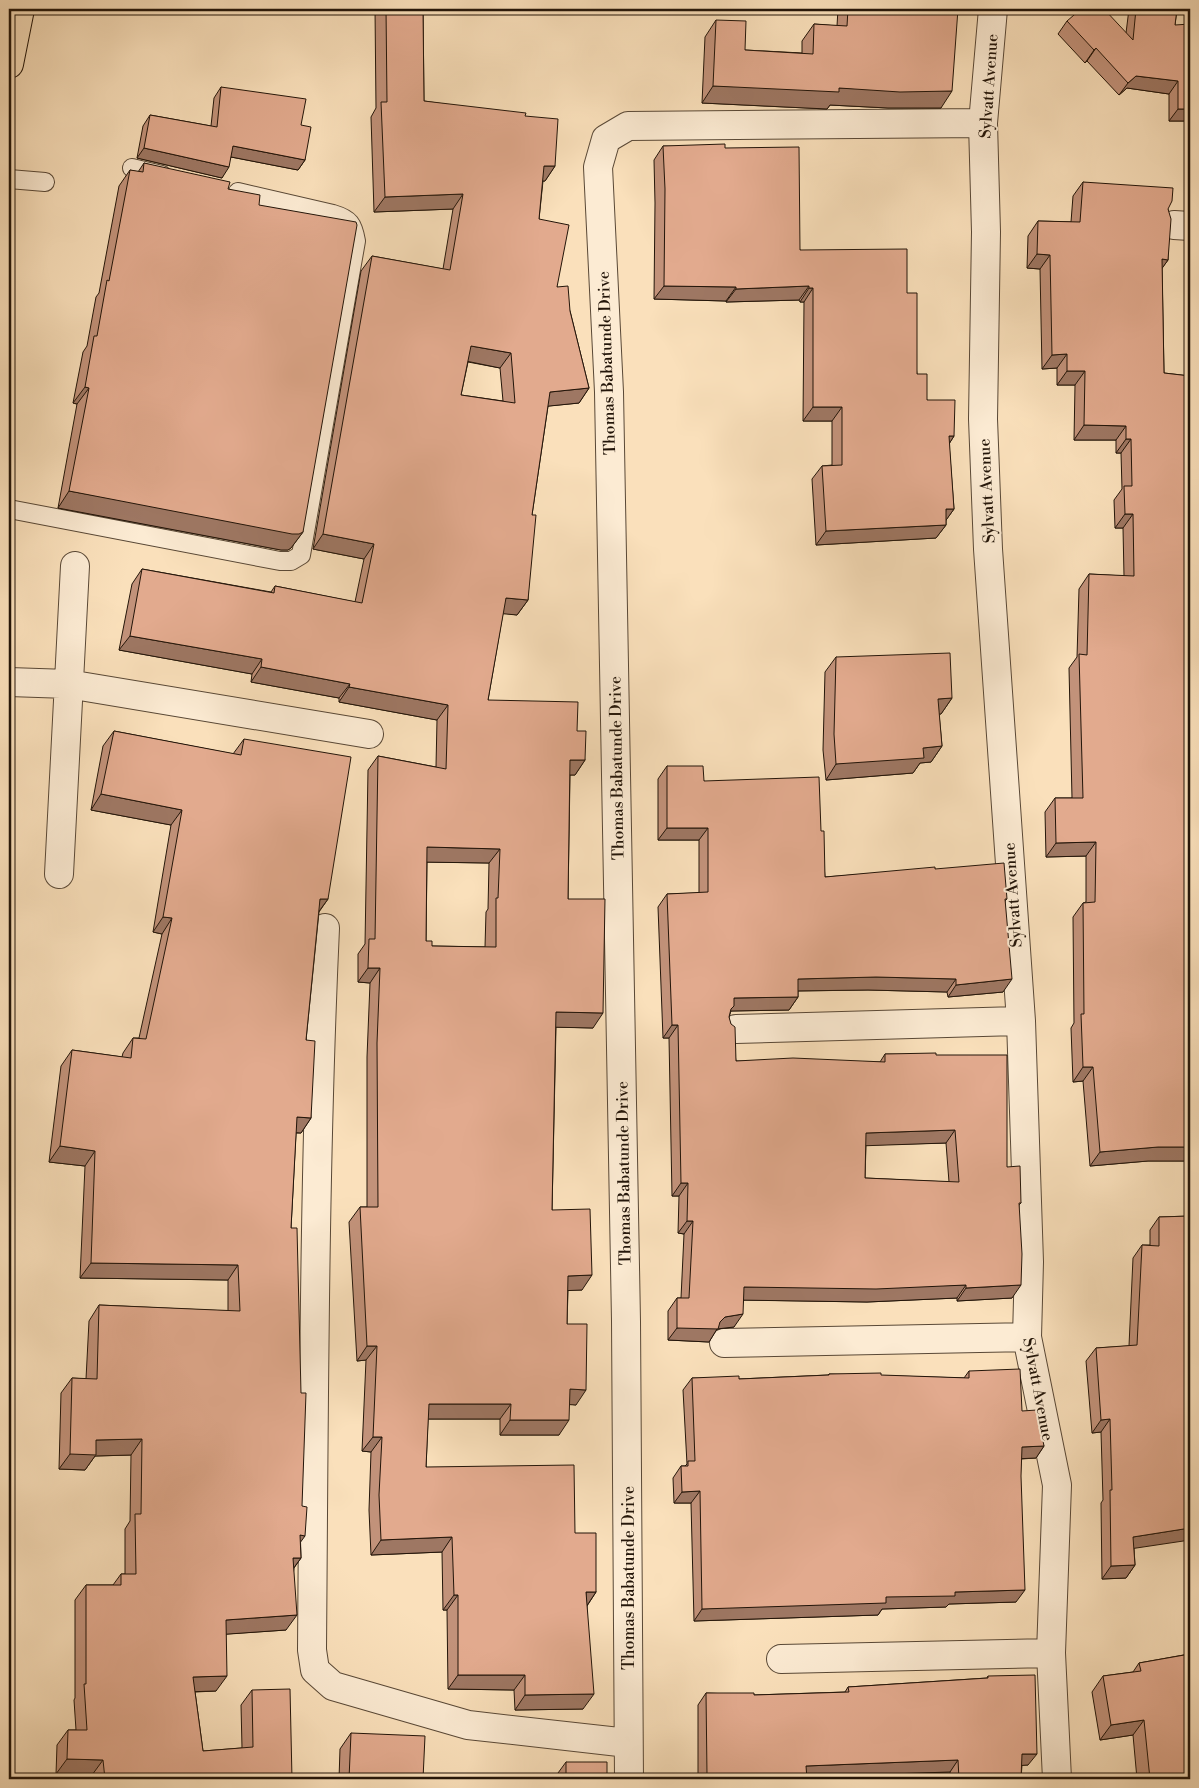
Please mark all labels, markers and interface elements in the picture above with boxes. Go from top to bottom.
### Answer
street label: Sylvatt Avenue [975,33,1003,139]
street label: Thomas Babatunde Drive [594,271,620,455]
street label: Sylvatt Avenue [974,438,1000,544]
street label: Thomas Babatunde Drive [605,676,629,860]
street label: Sylvatt Avenue [999,842,1027,948]
street label: Thomas Babatunde Drive [612,1081,636,1265]
street label: Sylvatt Avenue [1018,1336,1058,1443]
street label: Thomas Babatunde Drive [619,1486,639,1670]

